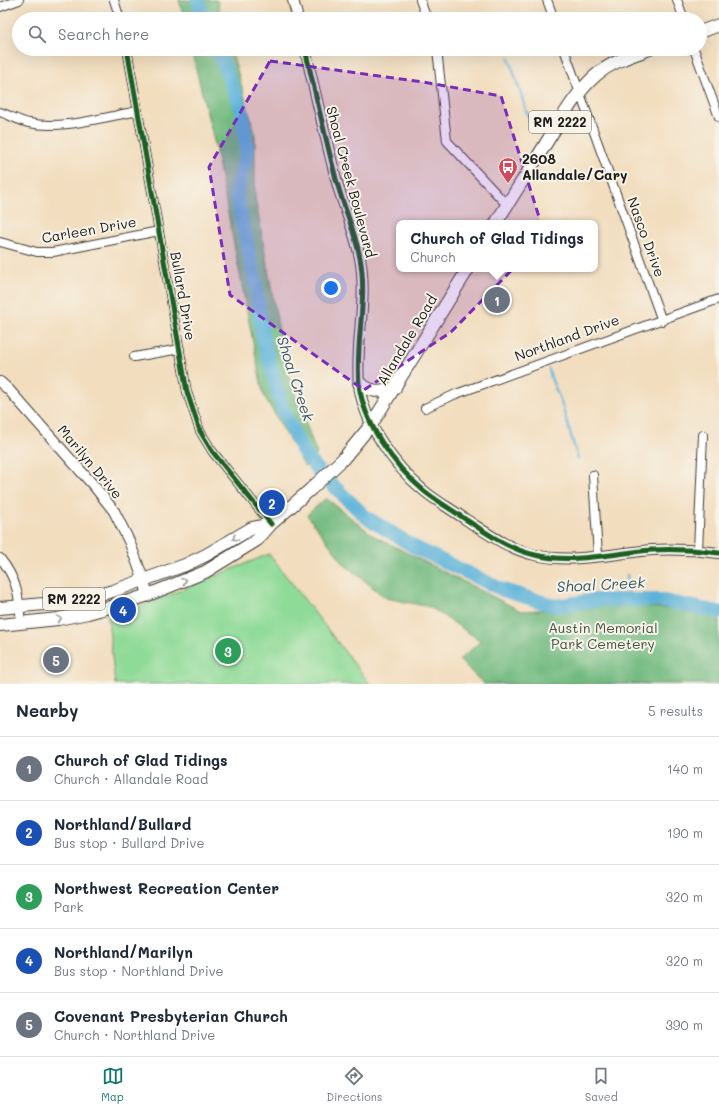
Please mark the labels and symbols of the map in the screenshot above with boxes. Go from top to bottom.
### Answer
street label: Shoal Creek Boulevard [322,104,381,260]
road number: RM 2222 [529,111,591,133]
place label: 2608 Allandale/Cary [522,149,628,184]
bus stop icon: 2608 Allandale/Cary [497,156,519,184]
street label: Nasco Drive [623,194,670,279]
street label: Carleen Drive [40,212,138,247]
street label: Bullard Drive [166,250,201,342]
your location [321,278,341,298]
pin: 1 [484,285,510,315]
street label: Allandale Road [372,291,441,388]
street label: Northland Drive [512,310,622,365]
water label: Shoal Creek [273,334,319,425]
street label: Marilyn Drive [54,421,127,503]
pin: 2 [259,488,285,518]
one-way arrow [232,534,239,541]
water label: Shoal Creek [556,572,647,596]
one-way arrow [180,578,188,586]
road number: RM 2222 [43,588,105,610]
pin: 4 [110,595,136,625]
one-way arrow [56,615,62,624]
park label: Austin Memorial Park Cemetery [548,618,658,653]
pin: 3 [215,636,241,666]
pin: 5 [43,645,69,675]

